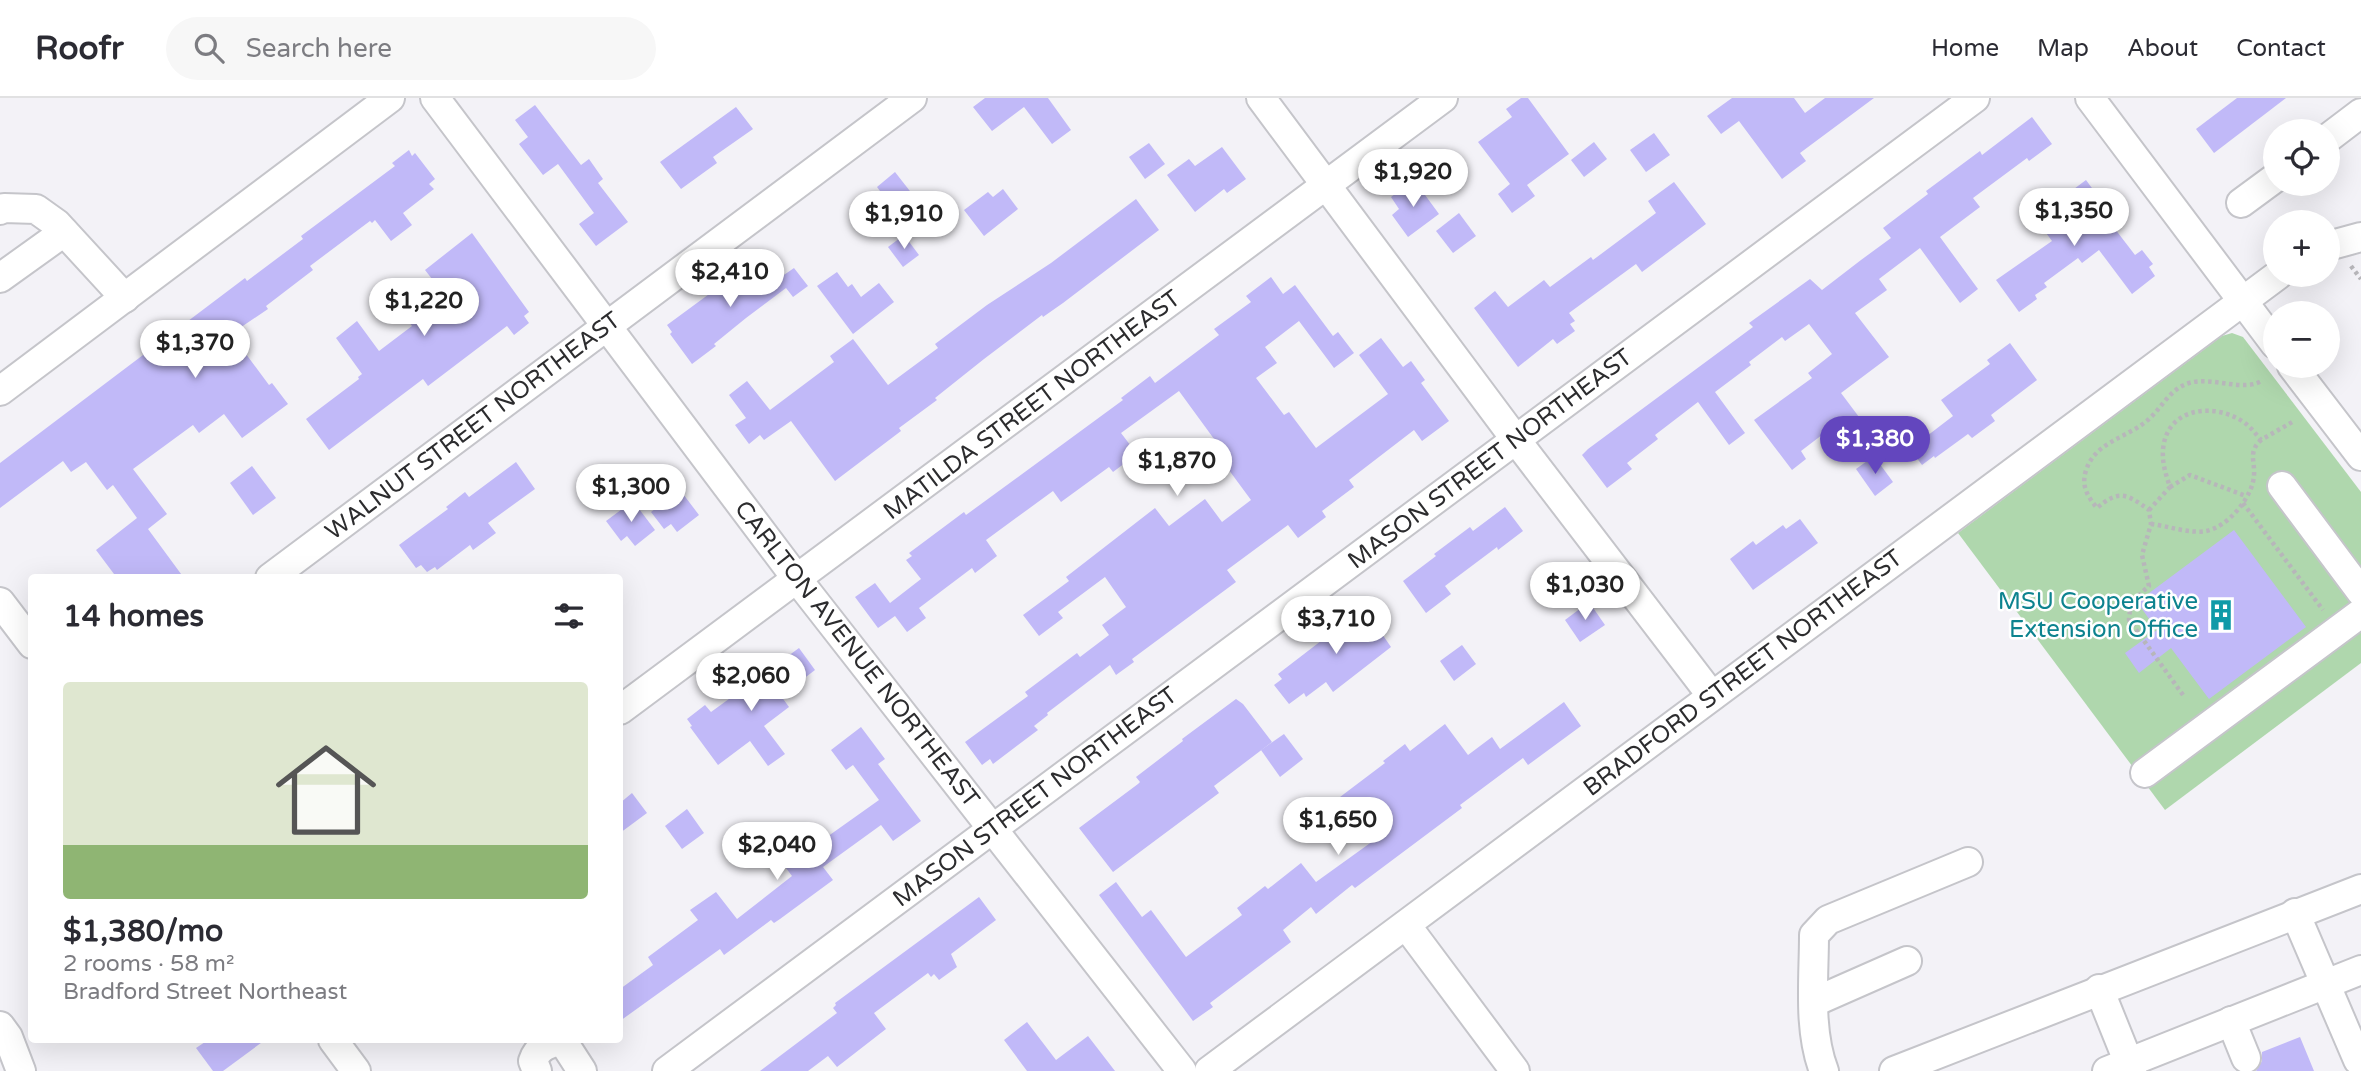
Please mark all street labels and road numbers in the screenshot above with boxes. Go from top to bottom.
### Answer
street label: MATILDA STREET NORTHEAST [878,284,1186,526]
street label: WALNUT STREET NORTHEAST [320,305,626,546]
street label: MASON STREET NORTHEAST [1342,342,1638,575]
street label: CARLTON AVENUE NORTHEAST [728,495,986,813]
street label: BRADFORD STREET NORTHEAST [1578,543,1909,803]
street label: MASON STREET NORTHEAST [887,680,1183,913]

